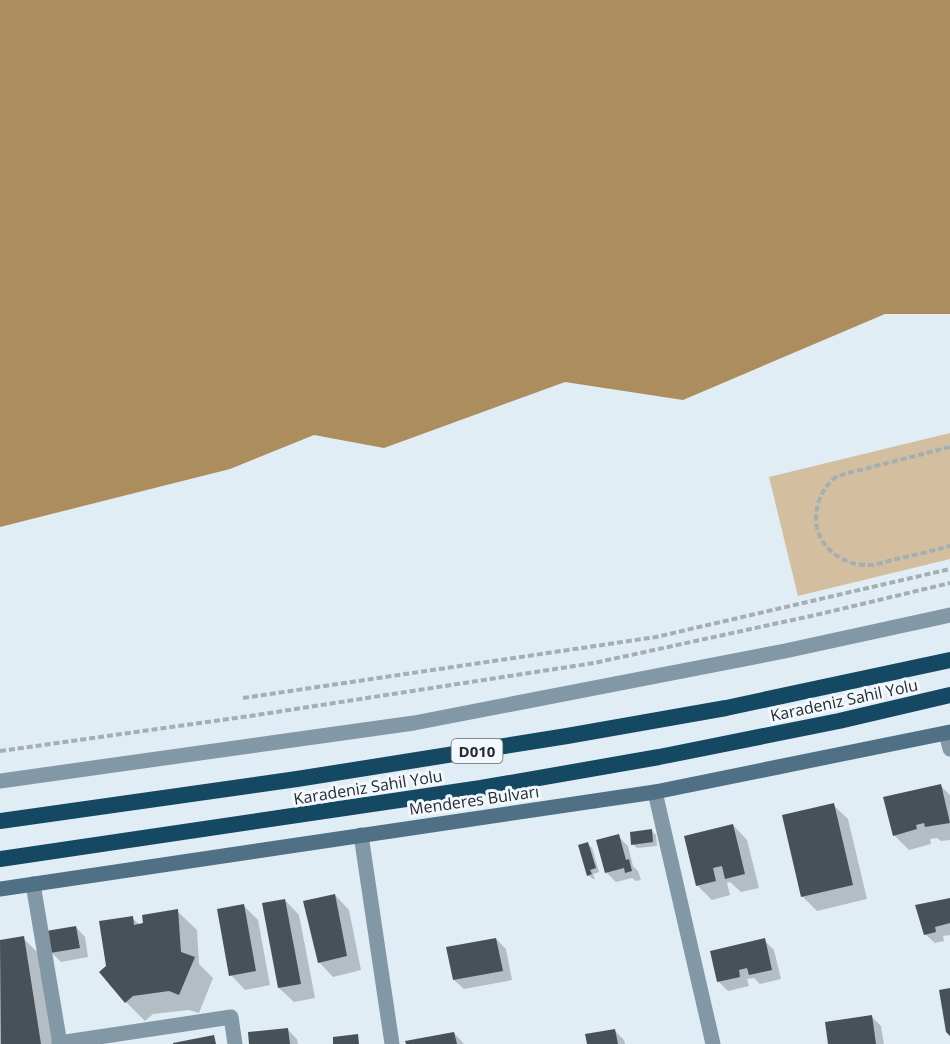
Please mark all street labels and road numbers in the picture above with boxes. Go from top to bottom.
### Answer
street label: Karadeniz Sahil Yolu [768,674,920,726]
road number: D010 [452,739,502,763]
street label: Karadeniz Sahil Yolu [292,764,444,810]
street label: Menderes Bulvarı [408,780,540,820]

